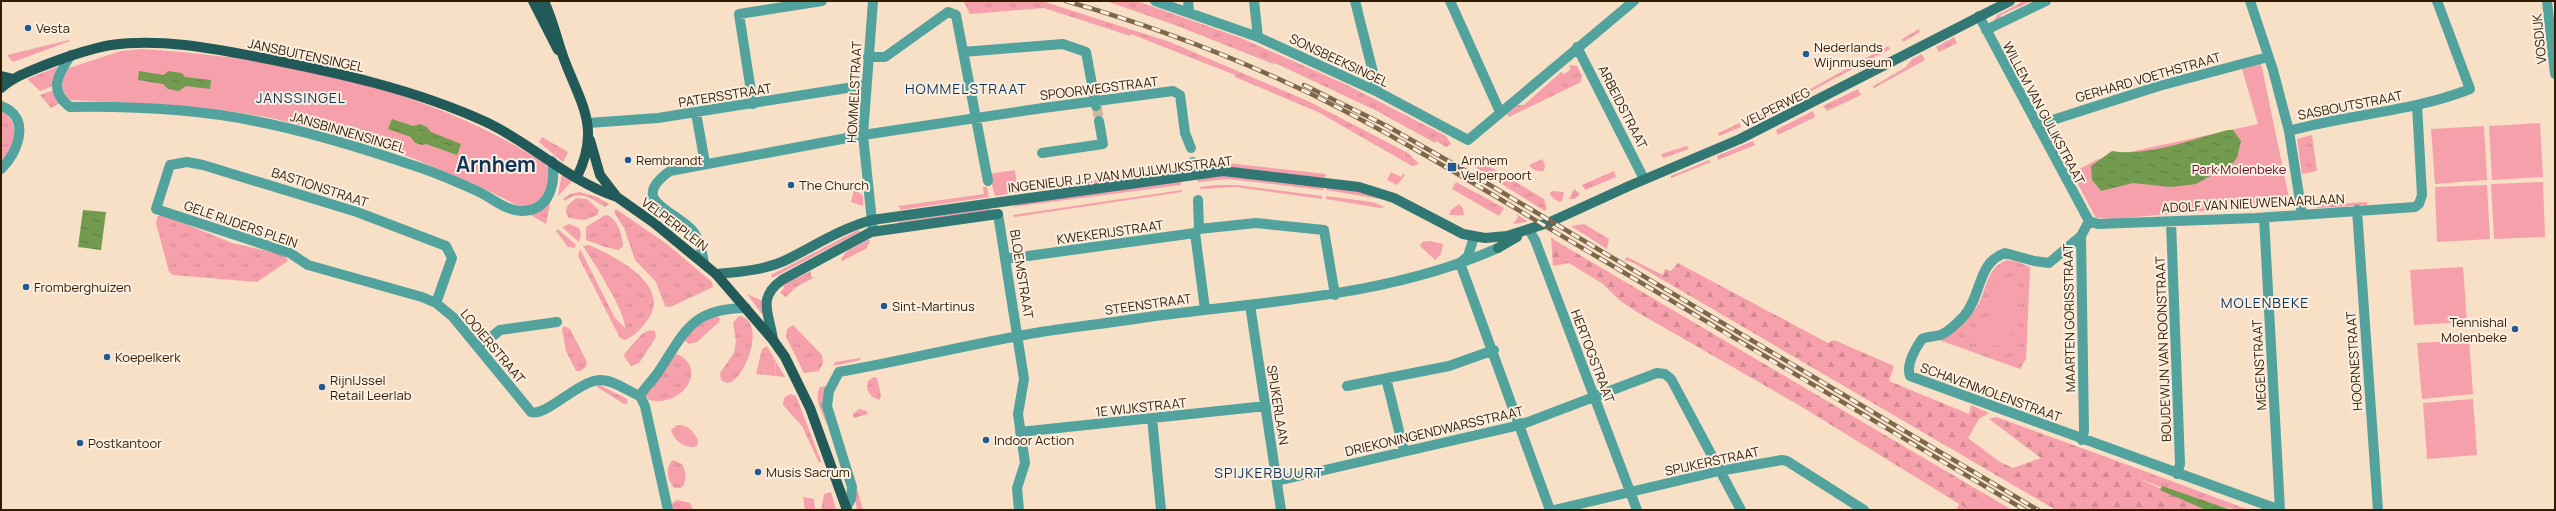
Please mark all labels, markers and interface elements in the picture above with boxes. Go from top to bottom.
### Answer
street label: VOSDIJK [2527,13,2551,65]
place label: Vesta [36,19,70,37]
marker: Vesta [23,23,33,33]
street label: SONSBEEKSINGEL [1286,29,1392,91]
street label: JANSBUITENSINGEL [246,34,366,76]
place label: Nederlands Wijnmuseum [1814,38,1892,71]
street label: WILLEM VAN GULIKSTRAAT [1999,38,2089,188]
street label: HOMMELSTRAAT [842,40,866,143]
street label: GERHARD VOETHSTRAAT [2073,48,2223,106]
marker: Nederlands Wijnmuseum [1801,49,1811,59]
street label: ARBEIDSTRAAT [1594,62,1652,152]
street label: SPOORWEGSTRAAT [1039,72,1159,104]
street label: PATERSSTRAAT [677,79,773,111]
district label: HOMMELSTRAAT [905,79,1027,98]
street label: VELPERWEG [1739,83,1813,131]
street label: SASBOUTSTRAAT [2296,86,2404,124]
district label: JANSSINGEL [256,88,346,107]
street label: JANSBINNENSINGEL [288,107,408,157]
district label: Arnhem [456,150,536,178]
place label: Rembrandt [636,151,703,169]
street label: INGENIEUR J.P. VAN MUIJLWIJKSTRAAT [1007,151,1233,197]
place label: Arnhem Velperpoort [1461,151,1532,184]
marker: Rembrandt [623,155,633,165]
park label: Park Molenbeke [2192,160,2287,178]
marker: Arnhem Velperpoort [1446,161,1458,173]
street label: BASTIONSTRAAT [269,163,371,211]
place label: The Church [799,176,869,194]
marker: The Church [786,180,796,190]
street label: ADOLF VAN NIEUWENAARLAAN [2161,189,2345,217]
street label: VELPERPLEIN [638,193,712,255]
street label: GELE RIJDERS PLEIN [182,196,300,252]
street label: KWEKERIJSTRAAT [1055,216,1165,248]
street label: BLOEMSTRAAT [1006,228,1038,320]
street label: MAARTEN GORISSTRAAT [2059,243,2079,392]
street label: BOUDEWIJN VAN ROONSTRAAT [2151,256,2175,442]
place label: Fromberghuizen [34,278,131,296]
marker: Fromberghuizen [21,282,31,292]
street label: STEENSTRAAT [1103,289,1193,319]
district label: MOLENBEKE [2221,293,2309,312]
place label: Sint-Martinus [892,297,975,315]
marker: Sint-Martinus [879,301,889,311]
street label: LOOIERSTRAAT [457,305,530,387]
street label: HERTOGSTRAAT [1567,307,1619,406]
street label: HOORNESTRAAT [2342,310,2366,411]
place label: Tennishal Molenbeke [2441,313,2507,346]
street label: MEGENSTRAAT [2248,319,2270,411]
marker: Tennishal Molenbeke [2510,324,2520,334]
place label: Koepelkerk [115,348,181,366]
marker: Koepelkerk [102,352,112,362]
street label: SCHAVENMOLENSTRAAT [1918,358,2064,426]
street label: SPIJKERLAAN [1263,364,1293,446]
place label: RijnIJssel Retail Leerlab [330,371,412,404]
marker: RijnIJssel Retail Leerlab [317,382,327,392]
street label: 1E WIJKSTRAAT [1095,393,1188,421]
street label: DRIEKONINGENDWARSSTRAAT [1343,402,1525,460]
place label: Indoor Action [994,431,1074,449]
place label: Postkantoor [88,434,162,452]
marker: Indoor Action [981,435,991,445]
marker: Postkantoor [75,438,85,448]
street label: SPIJKERSTRAAT [1663,442,1761,480]
place label: Musis Sacrum [766,463,850,481]
district label: SPIJKERBUURT [1214,463,1324,482]
marker: Musis Sacrum [753,467,763,477]

